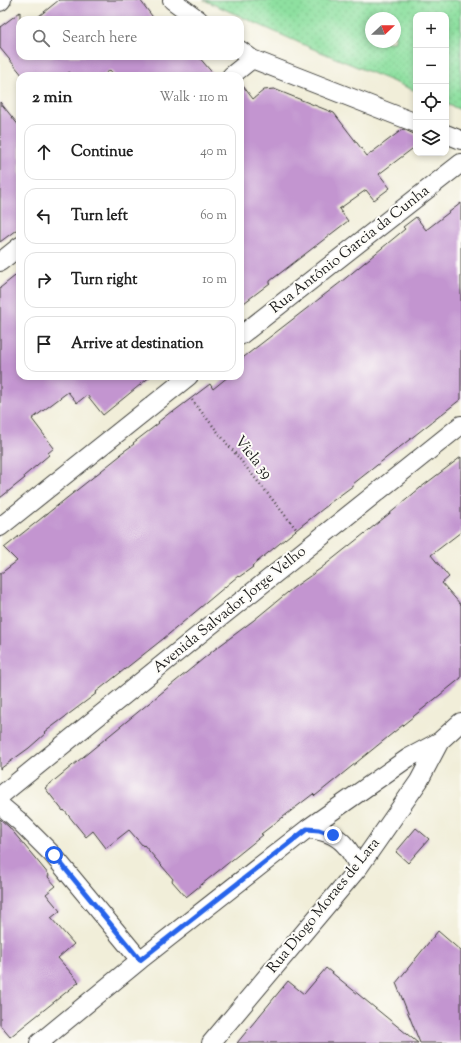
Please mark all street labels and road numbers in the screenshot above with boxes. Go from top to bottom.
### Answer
street label: Rua Antônio Garcia da Cunha [266,181,434,319]
street label: Viela 39 [229,432,277,484]
street label: Avenida Salvador Jorge Velho [149,542,311,678]
street label: Rua Diogo Moraes de Lara [263,834,385,978]

